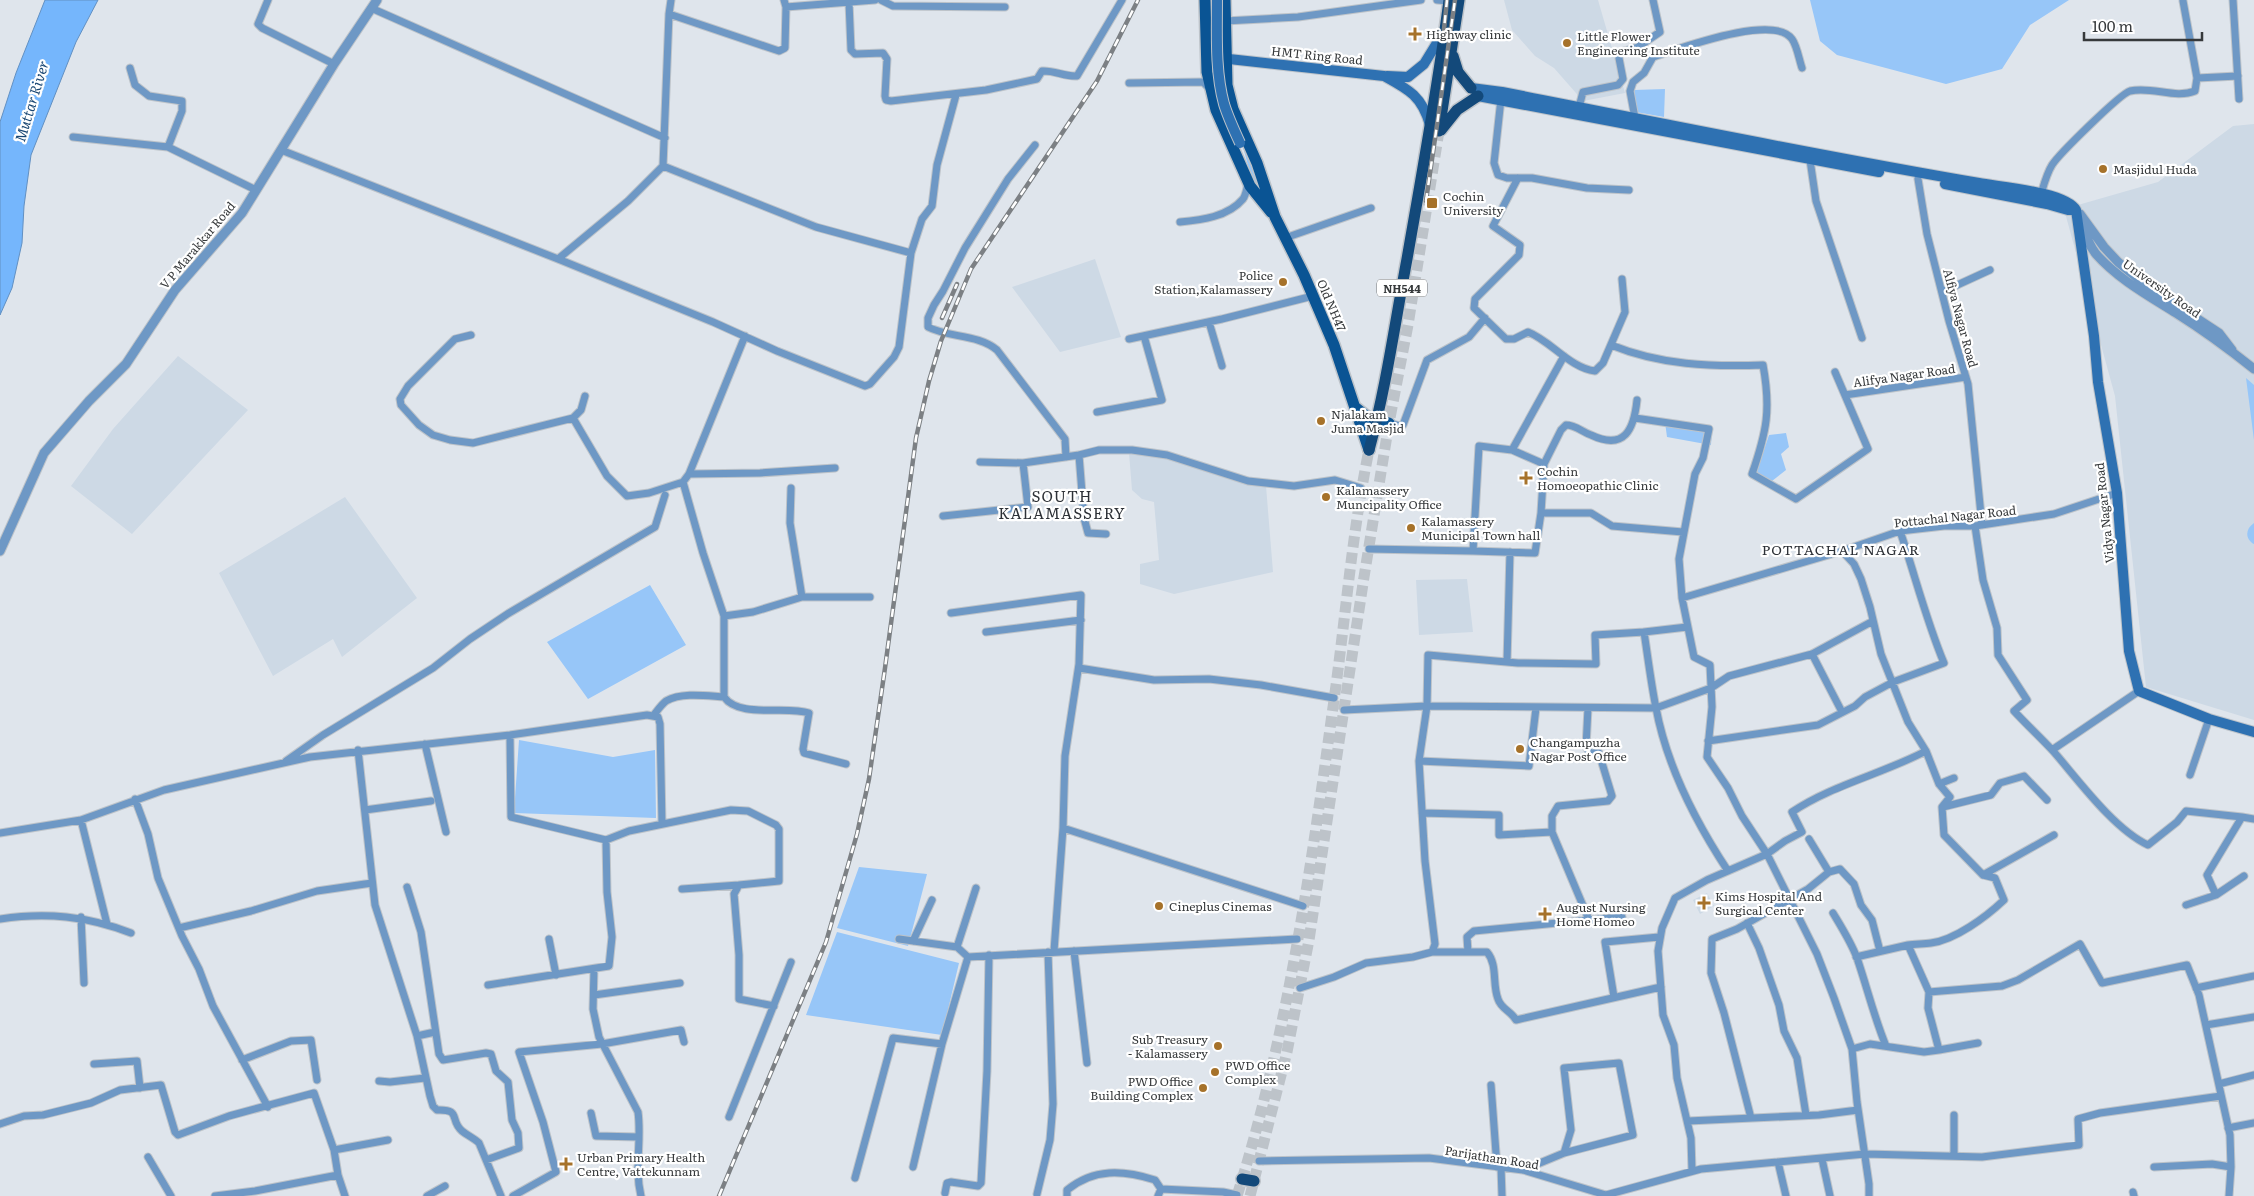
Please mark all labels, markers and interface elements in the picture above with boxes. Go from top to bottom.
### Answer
scale bar [2084,10,2202,42]
text: 100 m [2092,14,2133,37]
place label: Highway clinic [1426,25,1511,43]
marker: Highway clinic [1408,27,1422,41]
place label: Little Flower Engineering Institute [1577,27,1700,59]
marker: Little Flower Engineering Institute [1561,37,1573,49]
street label: HMT Ring Road [1270,41,1364,69]
water label: Muttar River [9,58,53,144]
place label: Masjidul Huda [2113,160,2197,178]
marker: Masjidul Huda [2097,163,2109,175]
place label: Cochin University [1443,187,1504,219]
marker: Cochin University [1425,196,1439,210]
street label: V P Marakkar Road [155,197,239,293]
street label: University Road [2119,254,2205,322]
place label: Police Station,Kalamassery [1154,266,1273,298]
street label: Alfiya Nagar Road [1939,267,1983,370]
marker: Police Station,Kalamassery [1277,276,1289,288]
street label: Old NH47 [1313,276,1351,334]
road number: NH544 [1377,280,1427,296]
street label: Alifya Nagar Road [1852,359,1957,391]
place label: Njalakam Juma Masjid [1331,405,1405,437]
marker: Njalakam Juma Masjid [1315,415,1327,427]
street label: Vidya Nagar Road [2090,461,2118,564]
place label: Cochin Homoeopathic Clinic [1537,462,1659,494]
marker: Cochin Homoeopathic Clinic [1519,471,1533,485]
place label: Kalamassery Muncipality Office [1336,481,1442,513]
district label: SOUTH KALAMASSERY [998,484,1126,524]
marker: Kalamassery Muncipality Office [1320,491,1332,503]
street label: Pottachal Nagar Road [1893,501,2018,531]
place label: Kalamassery Municipal Town hall [1421,512,1540,544]
marker: Kalamassery Municipal Town hall [1405,522,1417,534]
district label: POTTACHAL NAGAR [1762,539,1920,559]
place label: Changampuzha Nagar Post Office [1530,733,1627,765]
marker: Changampuzha Nagar Post Office [1514,743,1526,755]
place label: Kims Hospital And Surgical Center [1715,887,1823,919]
marker: Kims Hospital And Surgical Center [1697,896,1711,910]
place label: Cineplus Cinemas [1169,897,1272,915]
place label: August Nursing Home Homeo [1556,898,1646,930]
marker: Cineplus Cinemas [1153,900,1165,912]
marker: August Nursing Home Homeo [1538,907,1552,921]
place label: Sub Treasury - Kalamassery [1128,1030,1208,1062]
marker: Sub Treasury - Kalamassery [1212,1040,1224,1052]
place label: PWD Office Complex [1225,1056,1290,1088]
marker: PWD Office Complex [1209,1066,1221,1078]
place label: PWD Office Building Complex [1090,1072,1193,1104]
marker: PWD Office Building Complex [1197,1082,1209,1094]
street label: Parijatham Road [1444,1141,1541,1173]
place label: Urban Primary Health Centre, Vattekunnam [577,1148,705,1180]
marker: Urban Primary Health Centre, Vattekunnam [559,1157,573,1171]

